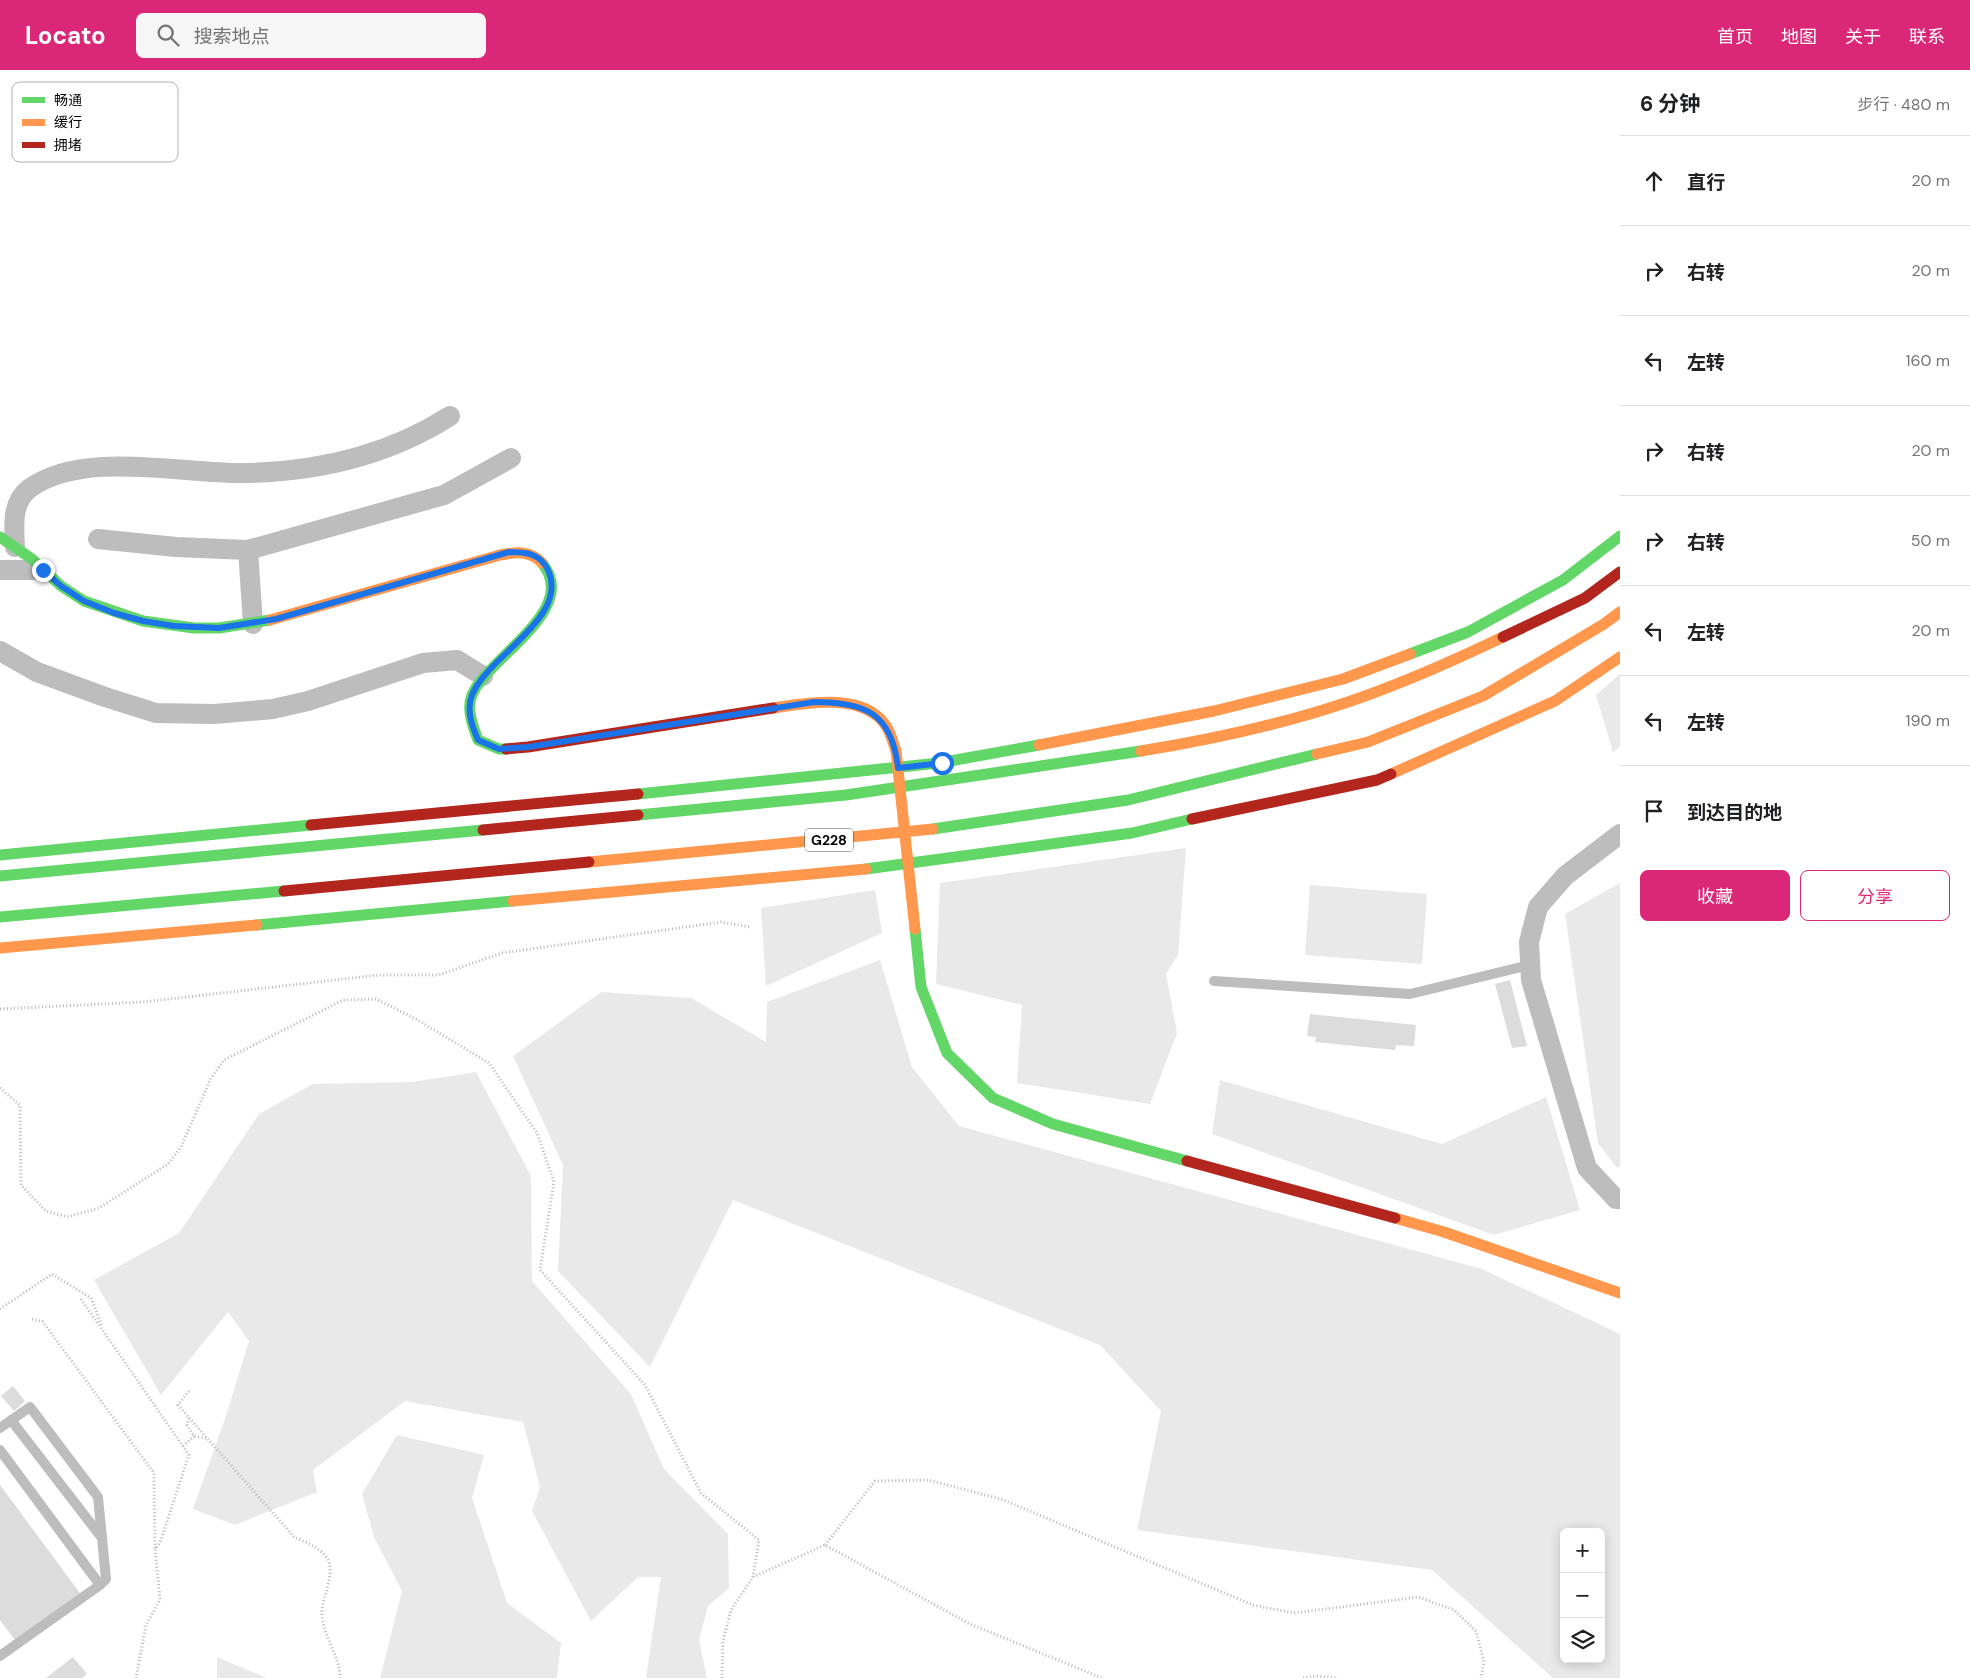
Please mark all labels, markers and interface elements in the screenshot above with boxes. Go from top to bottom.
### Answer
search box [136,13,486,58]
text: Locato [25,20,106,51]
icon: search [154,21,182,49]
text: 搜索地点 [194,24,270,49]
text: 首页 [1717,25,1753,49]
text: 地图 [1781,25,1817,49]
text: 关于 [1845,25,1881,49]
text: 联系 [1909,25,1945,49]
legend [12,82,178,162]
text: 6 分钟 [1640,90,1700,118]
text: 畅通 [54,91,82,109]
text: 步行 · 480 m [1857,94,1950,115]
text: 缓行 [54,113,82,131]
text: 拥堵 [54,136,82,154]
icon: ahead [1640,167,1668,195]
text: 直行 [1687,170,1725,195]
text: 20 m [1911,170,1950,191]
icon: right [1640,257,1668,285]
text: 右转 [1687,260,1725,285]
text: 20 m [1911,260,1950,281]
icon: left [1640,347,1668,375]
text: 左转 [1687,350,1725,375]
text: 160 m [1906,350,1950,371]
icon: right [1640,437,1668,465]
text: 右转 [1687,440,1725,465]
text: 20 m [1911,440,1950,461]
icon: right [1640,527,1668,555]
text: 右转 [1687,530,1725,555]
text: 50 m [1911,530,1950,551]
route end [32,559,55,582]
icon: left [1640,617,1668,645]
text: 左转 [1687,620,1725,645]
text: 20 m [1911,620,1950,641]
icon: left [1640,707,1668,735]
text: 左转 [1687,710,1725,735]
text: 190 m [1906,710,1950,731]
route start [931,752,954,775]
icon: arrive [1640,797,1668,825]
text: 到达目的地 [1687,800,1782,825]
road number: G228 [805,828,853,852]
button: 收藏 [1640,870,1790,921]
button: 分享 [1800,870,1950,921]
map controls [1560,1528,1605,1663]
button: + [1560,1528,1605,1573]
button: − [1560,1573,1605,1618]
button: layers [1560,1618,1605,1663]

